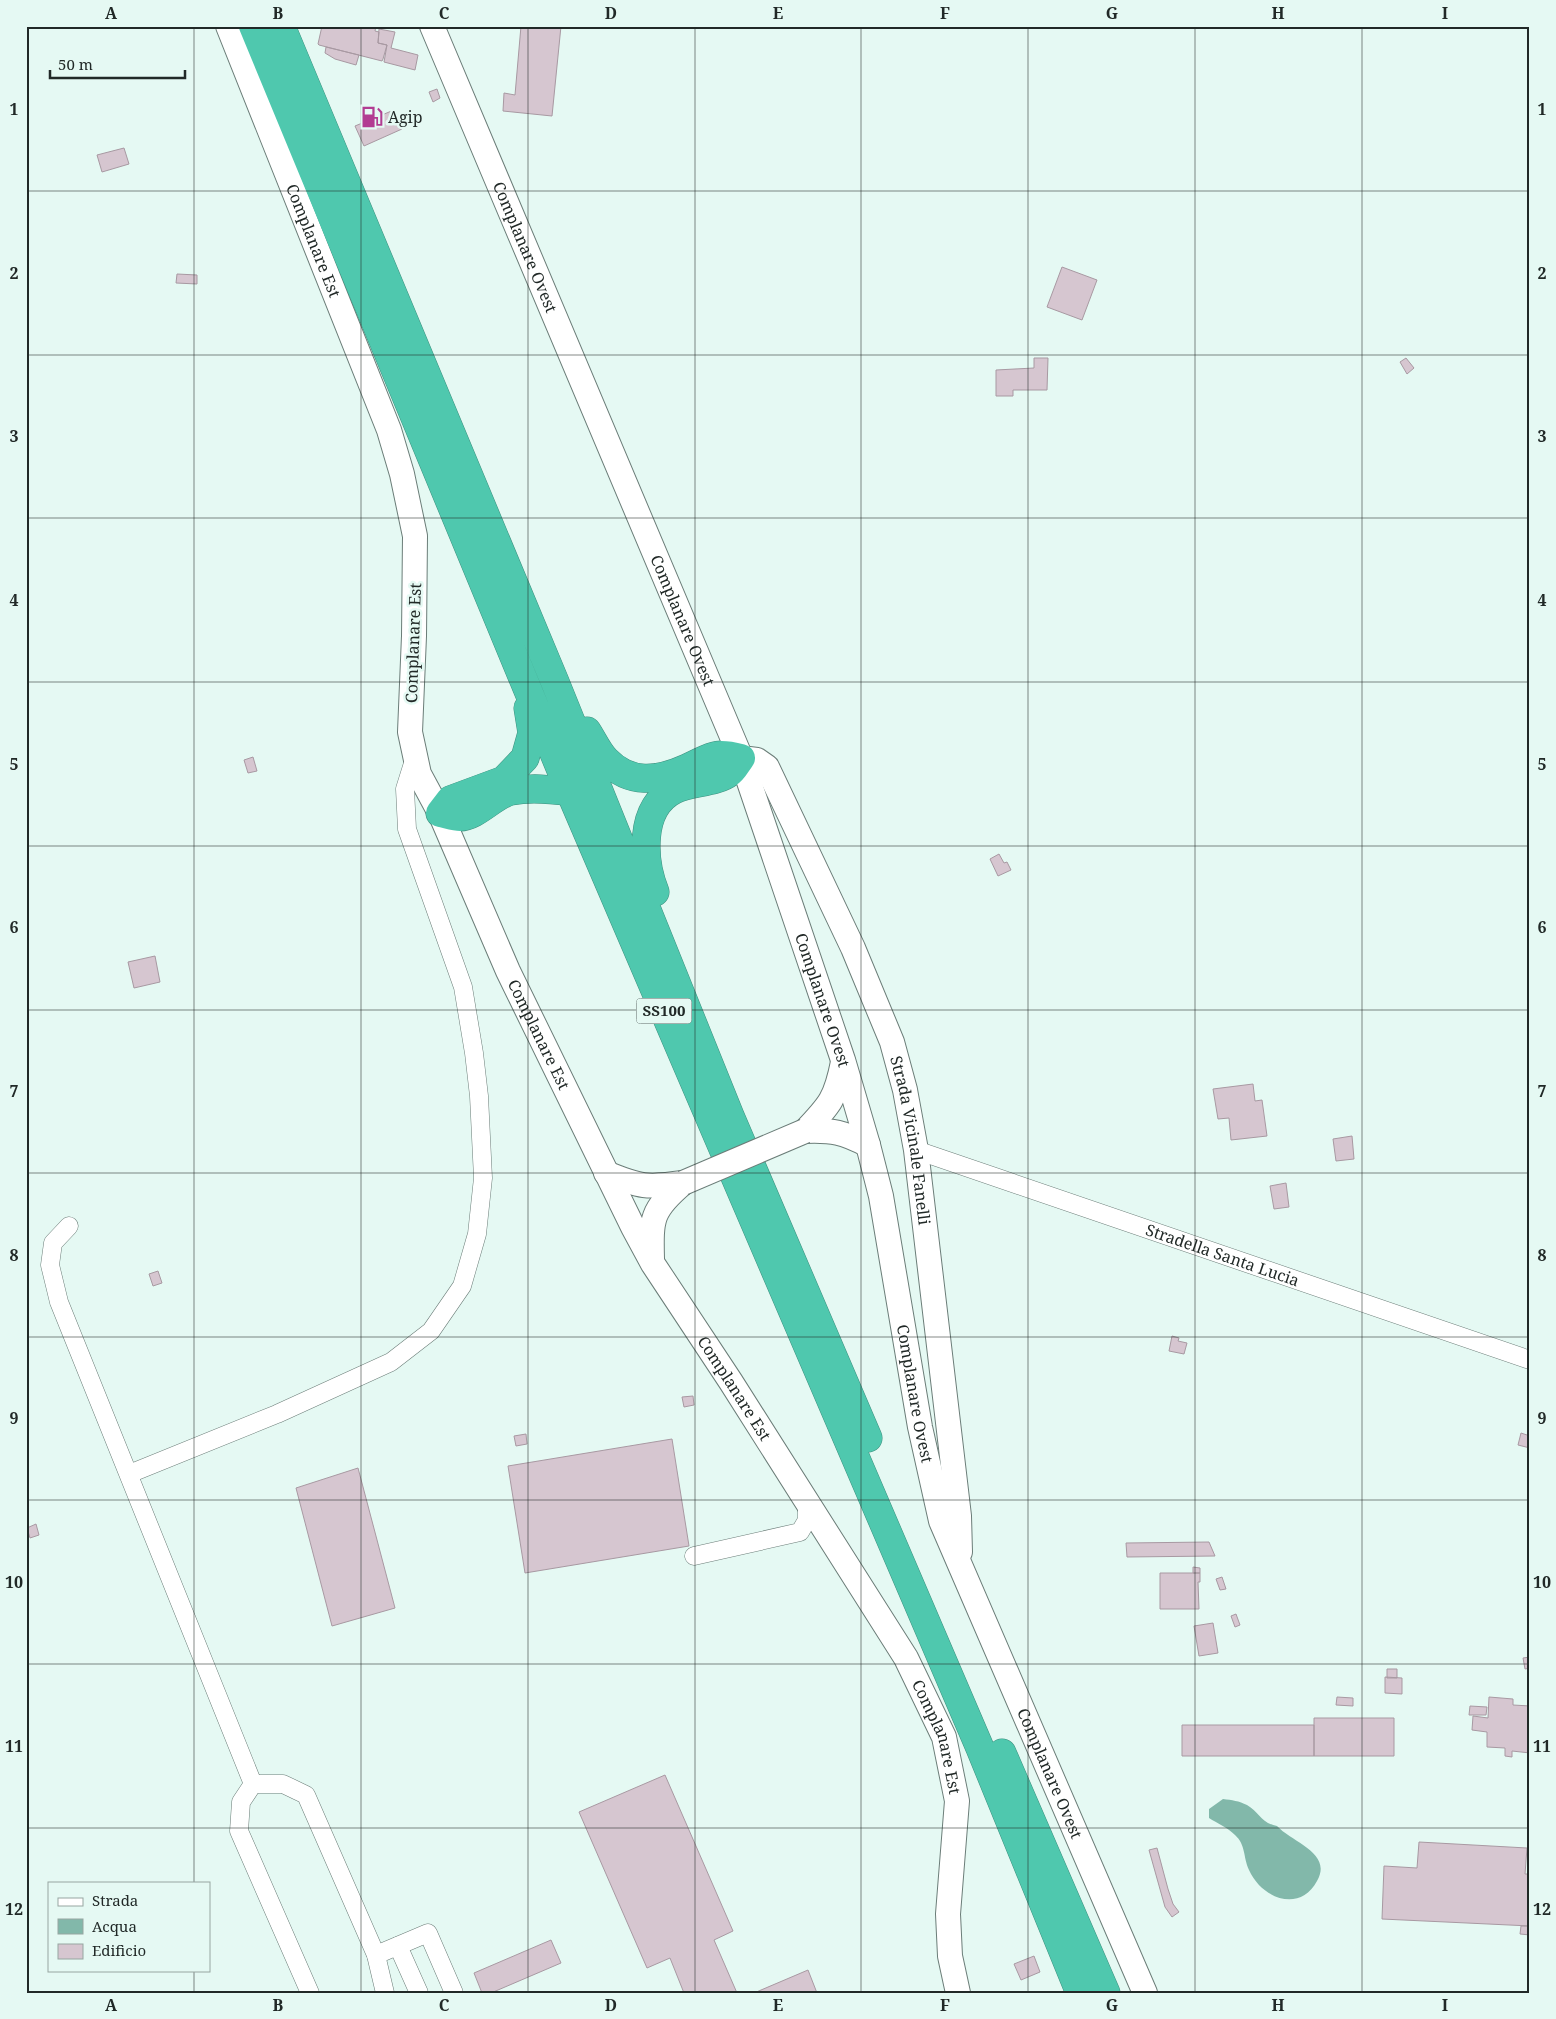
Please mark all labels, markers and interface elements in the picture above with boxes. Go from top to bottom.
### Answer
text: A [105,2,118,24]
text: B [273,2,284,24]
text: C [439,2,450,24]
text: D [605,2,617,24]
text: E [773,2,783,24]
text: F [940,2,950,24]
text: G [1106,2,1118,24]
text: H [1271,2,1285,24]
text: I [1442,2,1448,24]
scale bar [50,48,185,80]
text: 50 m [58,54,93,74]
text: 1 [9,98,19,120]
text: 1 [1537,98,1547,120]
fuel station icon: Agip [359,104,385,130]
place label: Agip [388,106,423,128]
street label: Complanare Ovest [488,178,563,316]
street label: Complanare Est [281,181,346,301]
text: 2 [9,262,19,284]
text: 2 [1537,262,1547,284]
text: 3 [9,425,19,447]
text: 3 [1537,425,1547,447]
street label: Complanare Ovest [645,551,720,689]
street label: Complanare Est [400,582,426,704]
text: 4 [9,589,19,611]
text: 4 [1537,589,1547,611]
text: 5 [9,753,19,775]
text: 5 [1537,753,1547,775]
text: 6 [9,916,19,938]
text: 6 [1537,916,1547,938]
street label: Complanare Ovest [790,930,856,1070]
street label: Complanare Est [503,975,575,1094]
road number: SS100 [636,998,692,1024]
street label: Strada Vicinale Fanelli [885,1053,936,1226]
text: 7 [9,1080,19,1102]
text: 7 [1537,1080,1547,1102]
street label: Stradella Santa Lucia [1143,1218,1302,1291]
text: 8 [9,1244,19,1266]
text: 8 [1537,1244,1547,1266]
street label: Complanare Ovest [892,1323,939,1465]
street label: Complanare Est [693,1332,777,1445]
text: 9 [9,1407,19,1429]
text: 9 [1537,1407,1547,1429]
text: 10 [5,1571,23,1593]
text: 10 [1533,1571,1551,1593]
street label: Complanare Est [907,1676,966,1796]
street label: Complanare Ovest [1012,1705,1088,1842]
text: 11 [5,1735,23,1757]
text: 11 [1533,1735,1551,1757]
legend [48,1882,210,1972]
text: Strada [92,1890,138,1910]
text: 12 [5,1898,23,1920]
text: 12 [1533,1898,1551,1920]
text: Acqua [92,1916,137,1936]
text: Edificio [92,1940,146,1960]
text: A [105,1994,118,2016]
text: B [273,1994,284,2016]
text: C [439,1994,450,2016]
text: D [605,1994,617,2016]
text: E [773,1994,783,2016]
text: F [940,1994,950,2016]
text: G [1106,1994,1118,2016]
text: H [1271,1994,1285,2016]
text: I [1442,1994,1448,2016]

